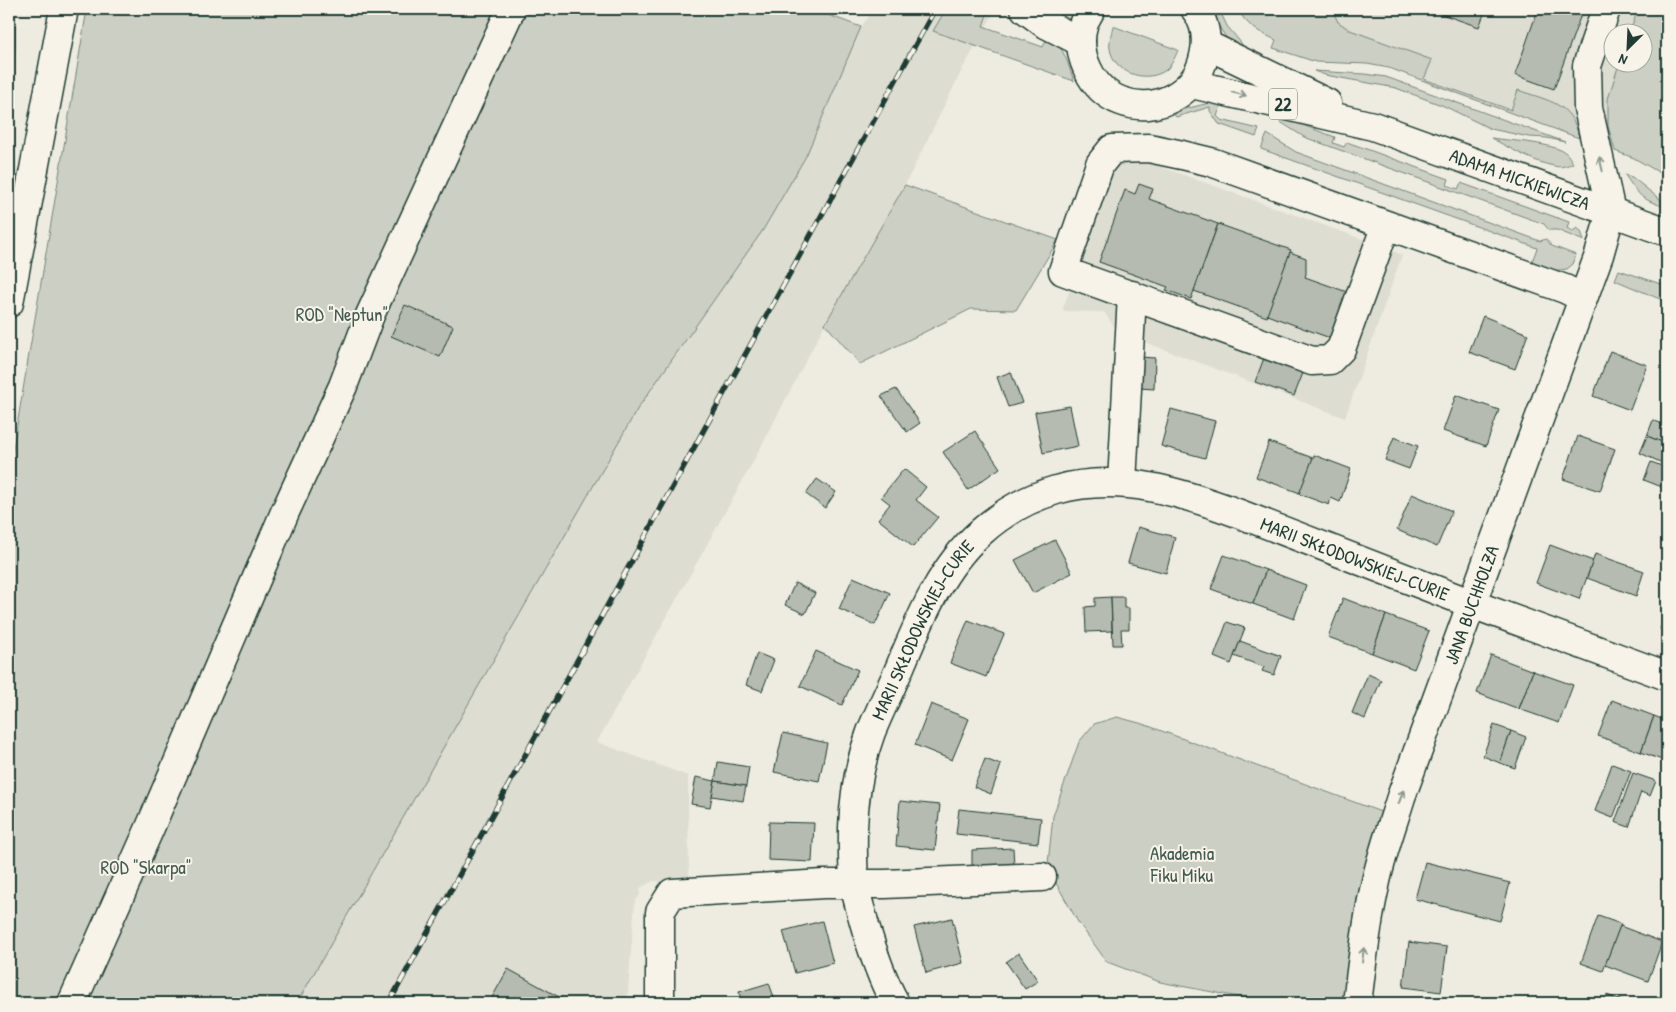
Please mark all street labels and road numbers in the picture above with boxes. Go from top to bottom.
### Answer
road number: 22 [1269,88,1297,120]
street label: ADAMA MICKIEWICZA [1446,142,1594,216]
street label: MARII SKŁODOWSKIEJ-CURIE [1257,510,1454,607]
street label: MARII SKŁODOWSKIEJ-CURIE [865,533,980,724]
street label: JANA BUCHHOLZA [1438,541,1505,668]

